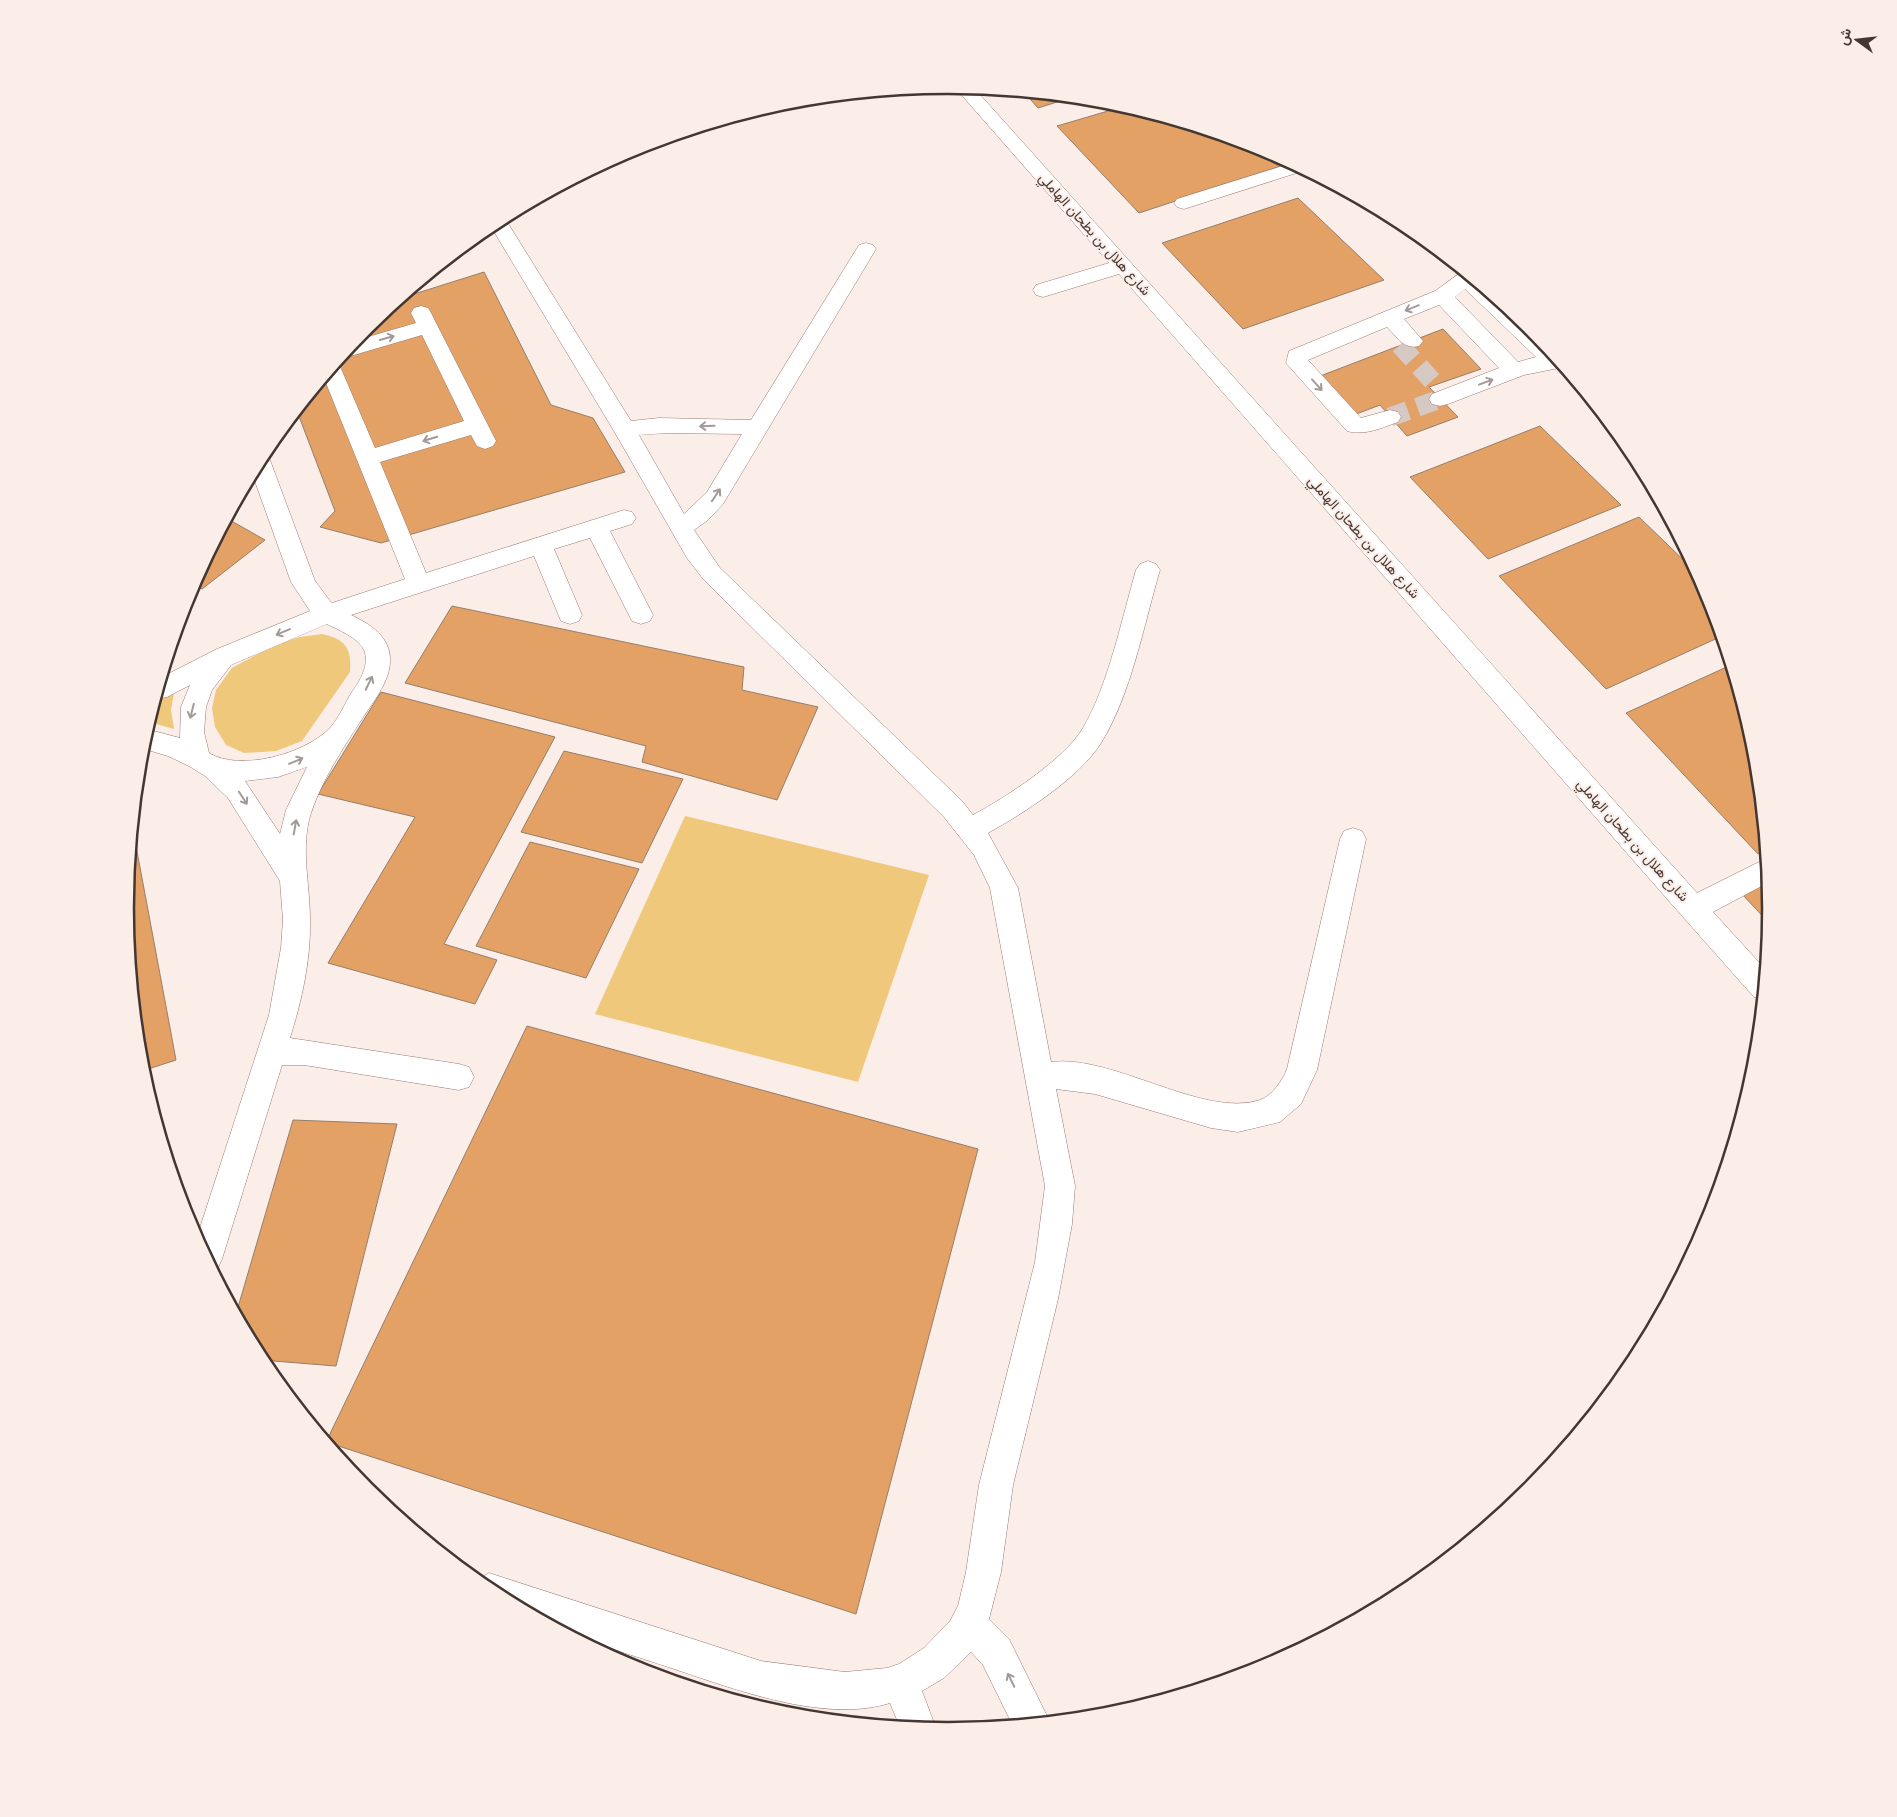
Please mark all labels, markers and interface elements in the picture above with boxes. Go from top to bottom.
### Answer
north arrow [1832,15,1882,65]
text: ش [1835,26,1855,47]
street label: شارع هلال بن بطحان الهاملي [1033,169,1154,301]
one-way arrow [1405,305,1420,314]
one-way arrow [379,333,395,343]
one-way arrow [1478,377,1493,386]
one-way arrow [1312,379,1323,392]
one-way arrow [699,421,716,431]
one-way arrow [422,435,438,445]
street label: شارع هلال بن بطحان الهاملي [1302,472,1423,604]
one-way arrow [711,488,721,502]
one-way arrow [276,627,291,637]
one-way arrow [365,676,374,691]
one-way arrow [187,703,196,719]
one-way arrow [288,755,303,764]
street label: شارع هلال بن بطحان الهاملي [1571,775,1692,907]
one-way arrow [238,791,248,805]
one-way arrow [291,820,301,836]
one-way arrow [1006,1673,1015,1688]

